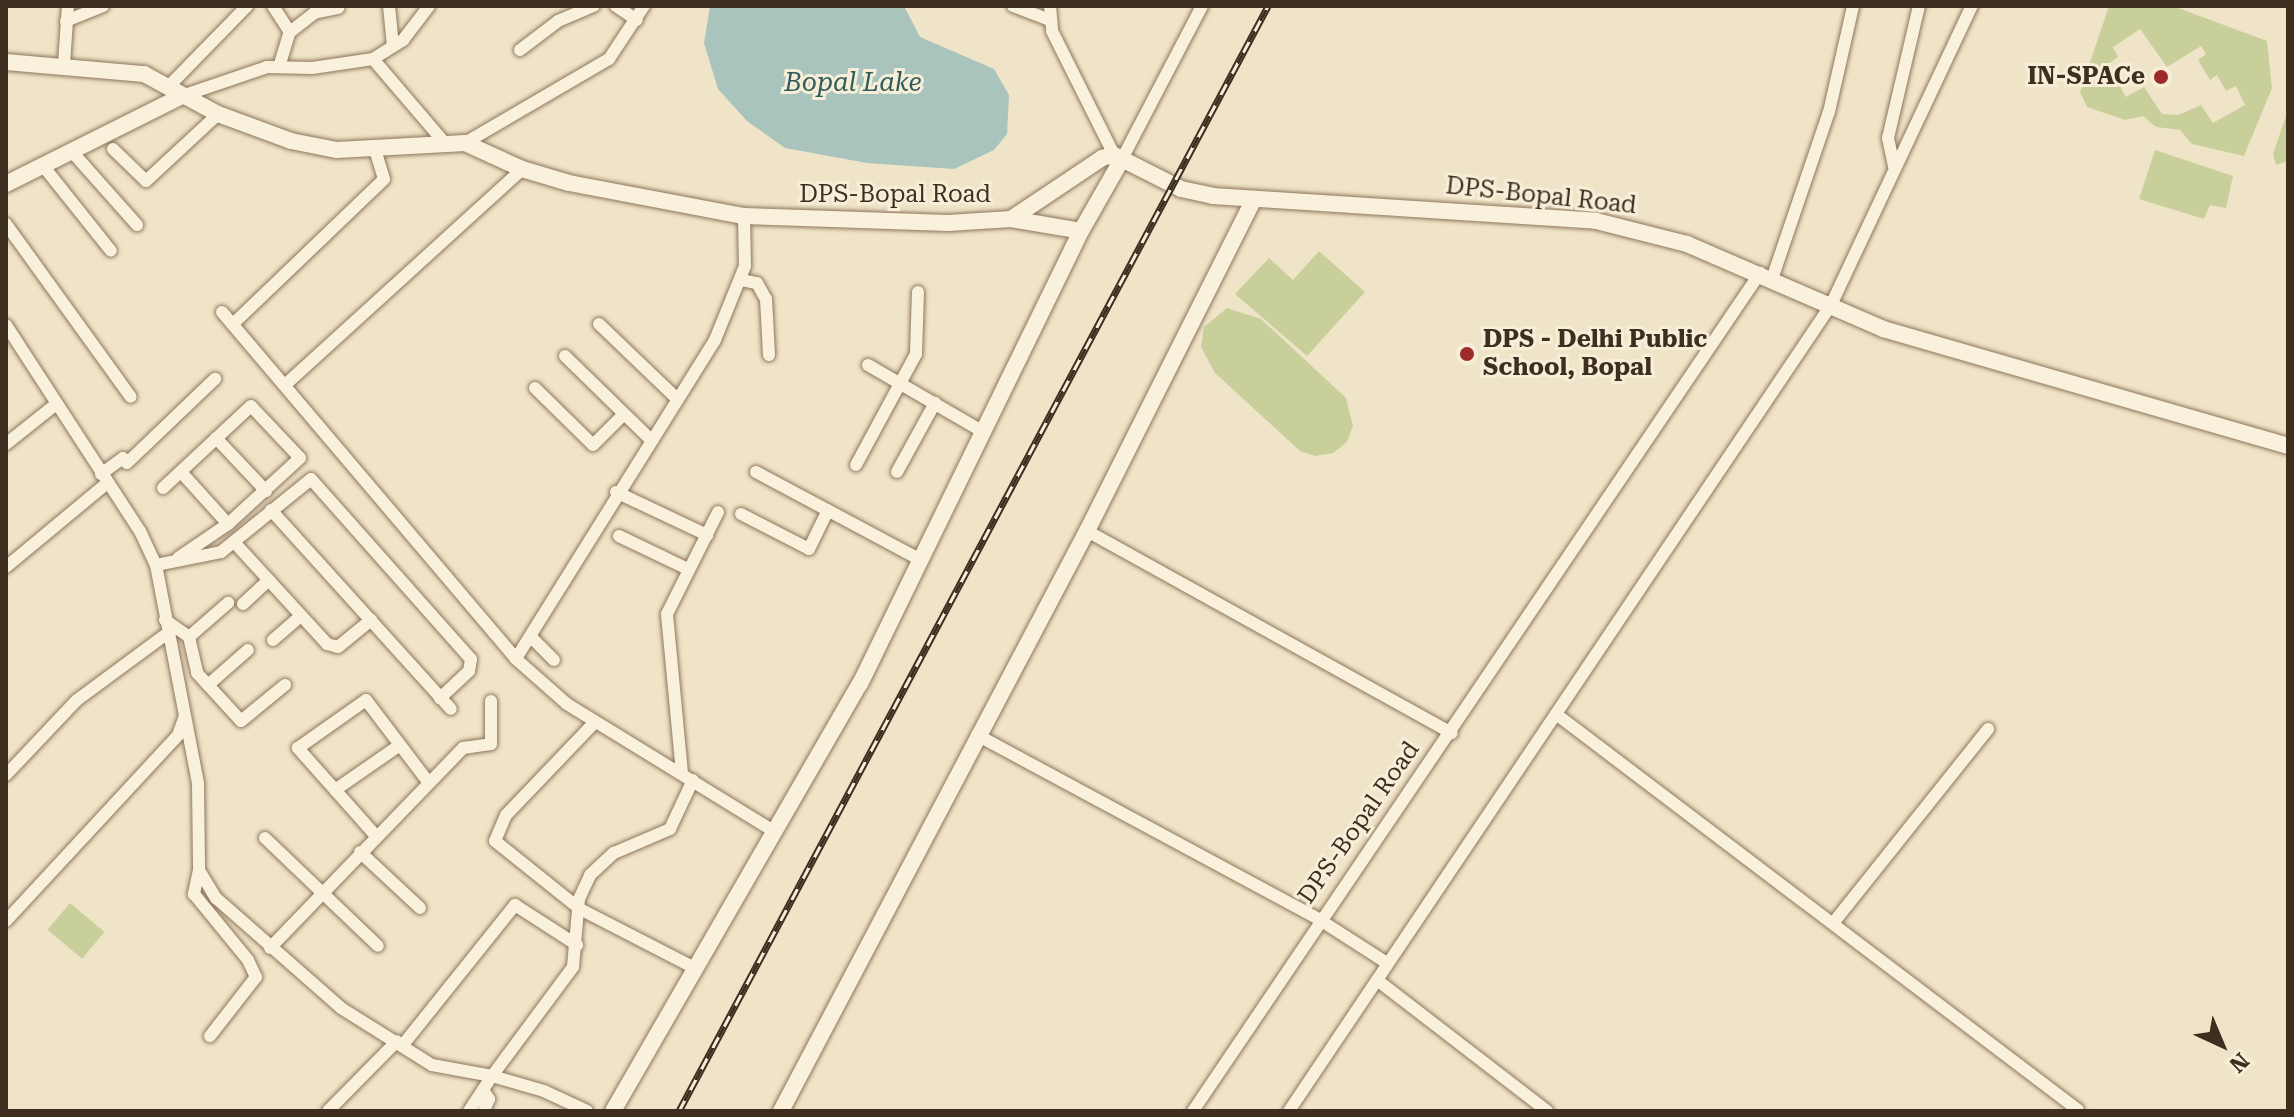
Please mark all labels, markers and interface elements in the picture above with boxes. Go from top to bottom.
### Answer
place label: IN-SPACe [2027,63,2145,91]
water label: Bopal Lake [784,67,922,99]
marker: IN-SPACe [2152,68,2170,86]
street label: DPS-Bopal Road [1444,172,1638,220]
street label: DPS-Bopal Road [799,181,991,209]
place label: DPS - Delhi Public School, Bopal [1483,326,1707,382]
marker: DPS - Delhi Public School, Bopal [1458,345,1476,363]
street label: DPS-Bopal Road [1292,736,1426,910]
north arrow [2182,1005,2262,1085]
text: N [2224,1048,2254,1077]

